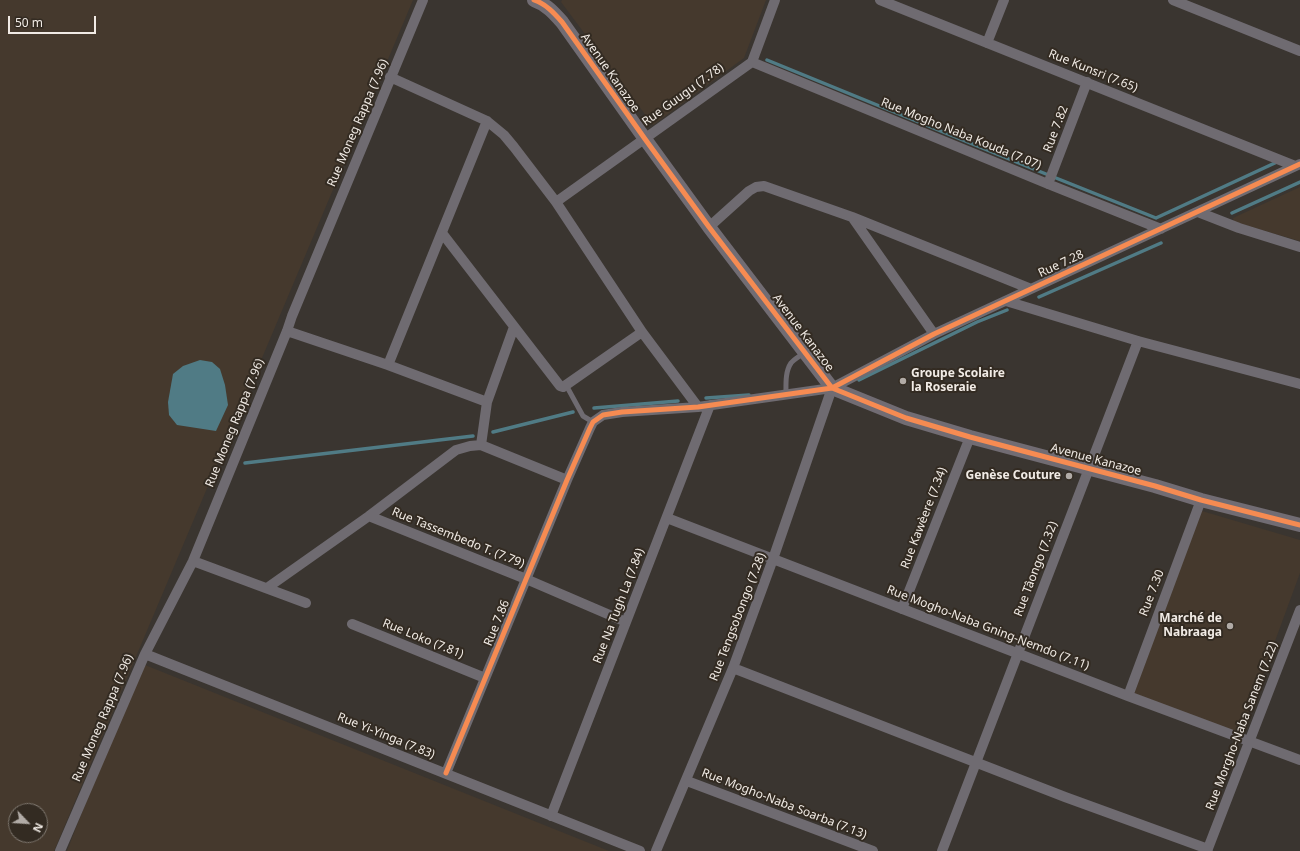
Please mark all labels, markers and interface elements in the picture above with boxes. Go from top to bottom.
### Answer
scale bar [10,8,98,34]
text: 50 m [15,14,43,31]
street label: Avenue Kanazoe [577,31,643,115]
street label: Rue Kunsri (7.65) [1046,47,1140,95]
street label: Rue Moneg Rappa (7.96) [325,57,391,189]
street label: Rue Guugu (7.78) [639,61,727,129]
street label: Rue Mogho Naba Kouda (7.07) [879,95,1043,173]
street label: Rue 7.82 [1041,104,1071,154]
street label: Rue 7.28 [1036,247,1086,281]
street label: Avenue Kanazoe [769,291,837,375]
street label: Rue Moneg Rappa (7.96) [203,357,267,489]
place label: Groupe Scolaire la Roseraie [911,367,1005,395]
marker: Groupe Scolaire la Roseraie [898,376,908,386]
street label: Avenue Kanazoe [1049,441,1143,479]
street label: Rue Kawèere (7.34) [898,465,950,571]
place label: Genèse Couture [966,469,1061,483]
marker: Genèse Couture [1064,471,1074,481]
street label: Rue Tassembedo T. (7.79) [390,505,526,571]
street label: Rue Tâongo (7.32) [1011,519,1061,619]
street label: Rue Na Tugh La (7.84) [590,546,648,666]
street label: Rue Tengsobongo (7.28) [707,551,769,683]
street label: Rue 7.30 [1137,568,1167,618]
street label: Rue Mogho-Naba Gning-Nemdo (7.11) [885,583,1091,673]
street label: Rue 7.86 [481,598,513,648]
place label: Marché de Nabraaga [1159,612,1222,640]
street label: Rue Loko (7.81) [380,616,466,662]
marker: Marché de Nabraaga [1225,621,1235,631]
street label: Rue Morgho-Naba Sanem (7.22) [1203,640,1281,812]
street label: Rue Moneg Rappa (7.96) [70,652,136,784]
street label: Rue Yi-Yinga (7.83) [335,710,437,762]
street label: Rue Mogho-Naba Soarba (7.13) [699,766,869,842]
north arrow [8,803,48,843]
text: N [30,821,47,835]

